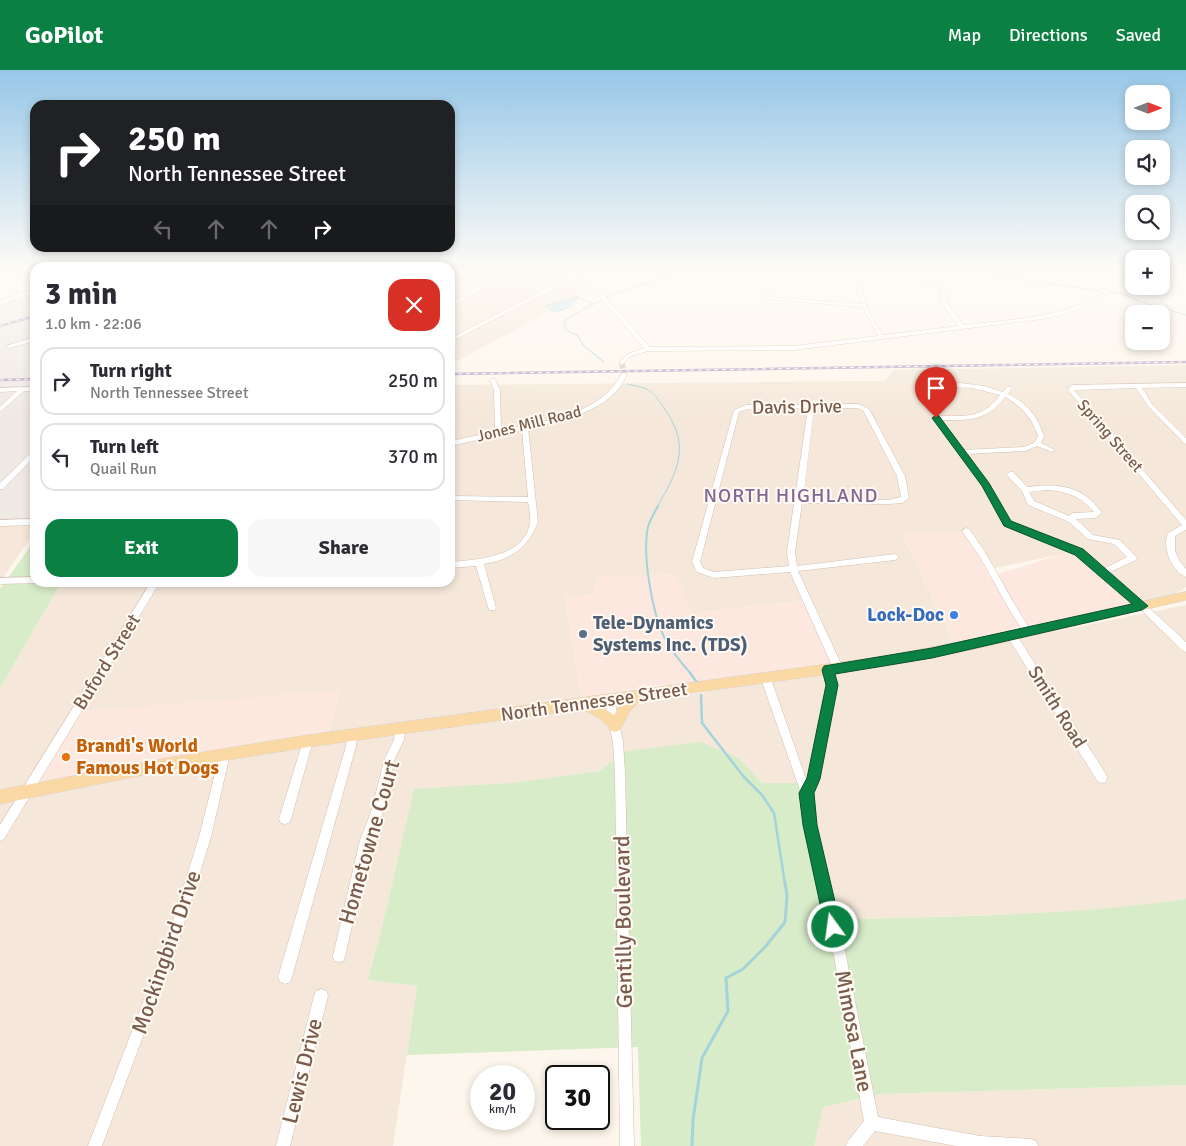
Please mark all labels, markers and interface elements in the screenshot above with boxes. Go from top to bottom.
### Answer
text: GoPilot [25,20,103,50]
text: Map [948,24,981,46]
text: Directions [1009,24,1088,46]
text: Saved [1116,24,1161,46]
north arrow [1125,85,1170,130]
map controls [1125,85,1170,350]
text: 250 m [128,117,221,160]
icon: right [45,120,110,185]
button: sound [1125,140,1170,185]
text: North Tennessee Street [128,160,346,187]
button: search [1125,195,1170,240]
icon: left [149,215,177,243]
icon: ahead [202,215,230,243]
icon: ahead [255,215,283,243]
icon: right [308,215,336,243]
button: + [1125,250,1170,295]
text: 3 min [45,276,117,313]
button: close [388,279,440,331]
button: − [1125,305,1170,350]
text: 1.0 km · 22:06 [45,314,142,334]
text: Turn right [90,359,172,383]
icon: right [47,367,75,395]
pin [915,367,957,418]
text: 250 m [388,369,438,393]
icon: arrive [922,374,950,402]
text: North Tennessee Street [90,383,248,403]
street label: Davis Drive [752,394,842,420]
street label: Spring Street [1073,395,1147,477]
street label: Jones Mill Road [475,401,583,447]
text: Turn left [90,435,159,459]
icon: left [47,443,75,471]
text: 370 m [388,445,438,469]
text: Quail Run [90,459,157,479]
district label: NORTH HIGHLAND [704,483,878,508]
button: Exit [45,519,238,577]
button: Share [248,519,440,577]
place label: Lock-Doc [867,603,944,627]
street label: Buford Street [68,609,146,714]
marker: Lock-Doc [948,609,960,621]
place label: Tele-Dynamics Systems Inc. (TDS) [593,611,748,657]
marker: Tele-Dynamics Systems Inc. (TDS) [577,628,589,640]
street label: Smith Road [1022,661,1092,753]
street label: North Tennessee Street [499,677,689,727]
place label: Brandi's World Famous Hot Dogs [76,734,219,780]
marker: Brandi's World Famous Hot Dogs [60,751,72,763]
street label: Hometowne Court [333,756,406,927]
street label: Gentilly Boulevard [608,835,638,1009]
street label: Mockingbird Drive [125,867,207,1037]
position arrow [806,900,858,952]
street label: Mimosa Lane [829,968,879,1094]
street label: Lewis Drive [276,1016,328,1126]
speed limit sign: 30 [545,1065,610,1130]
text: 20 [489,1076,516,1107]
text: km/h [489,1102,516,1117]

